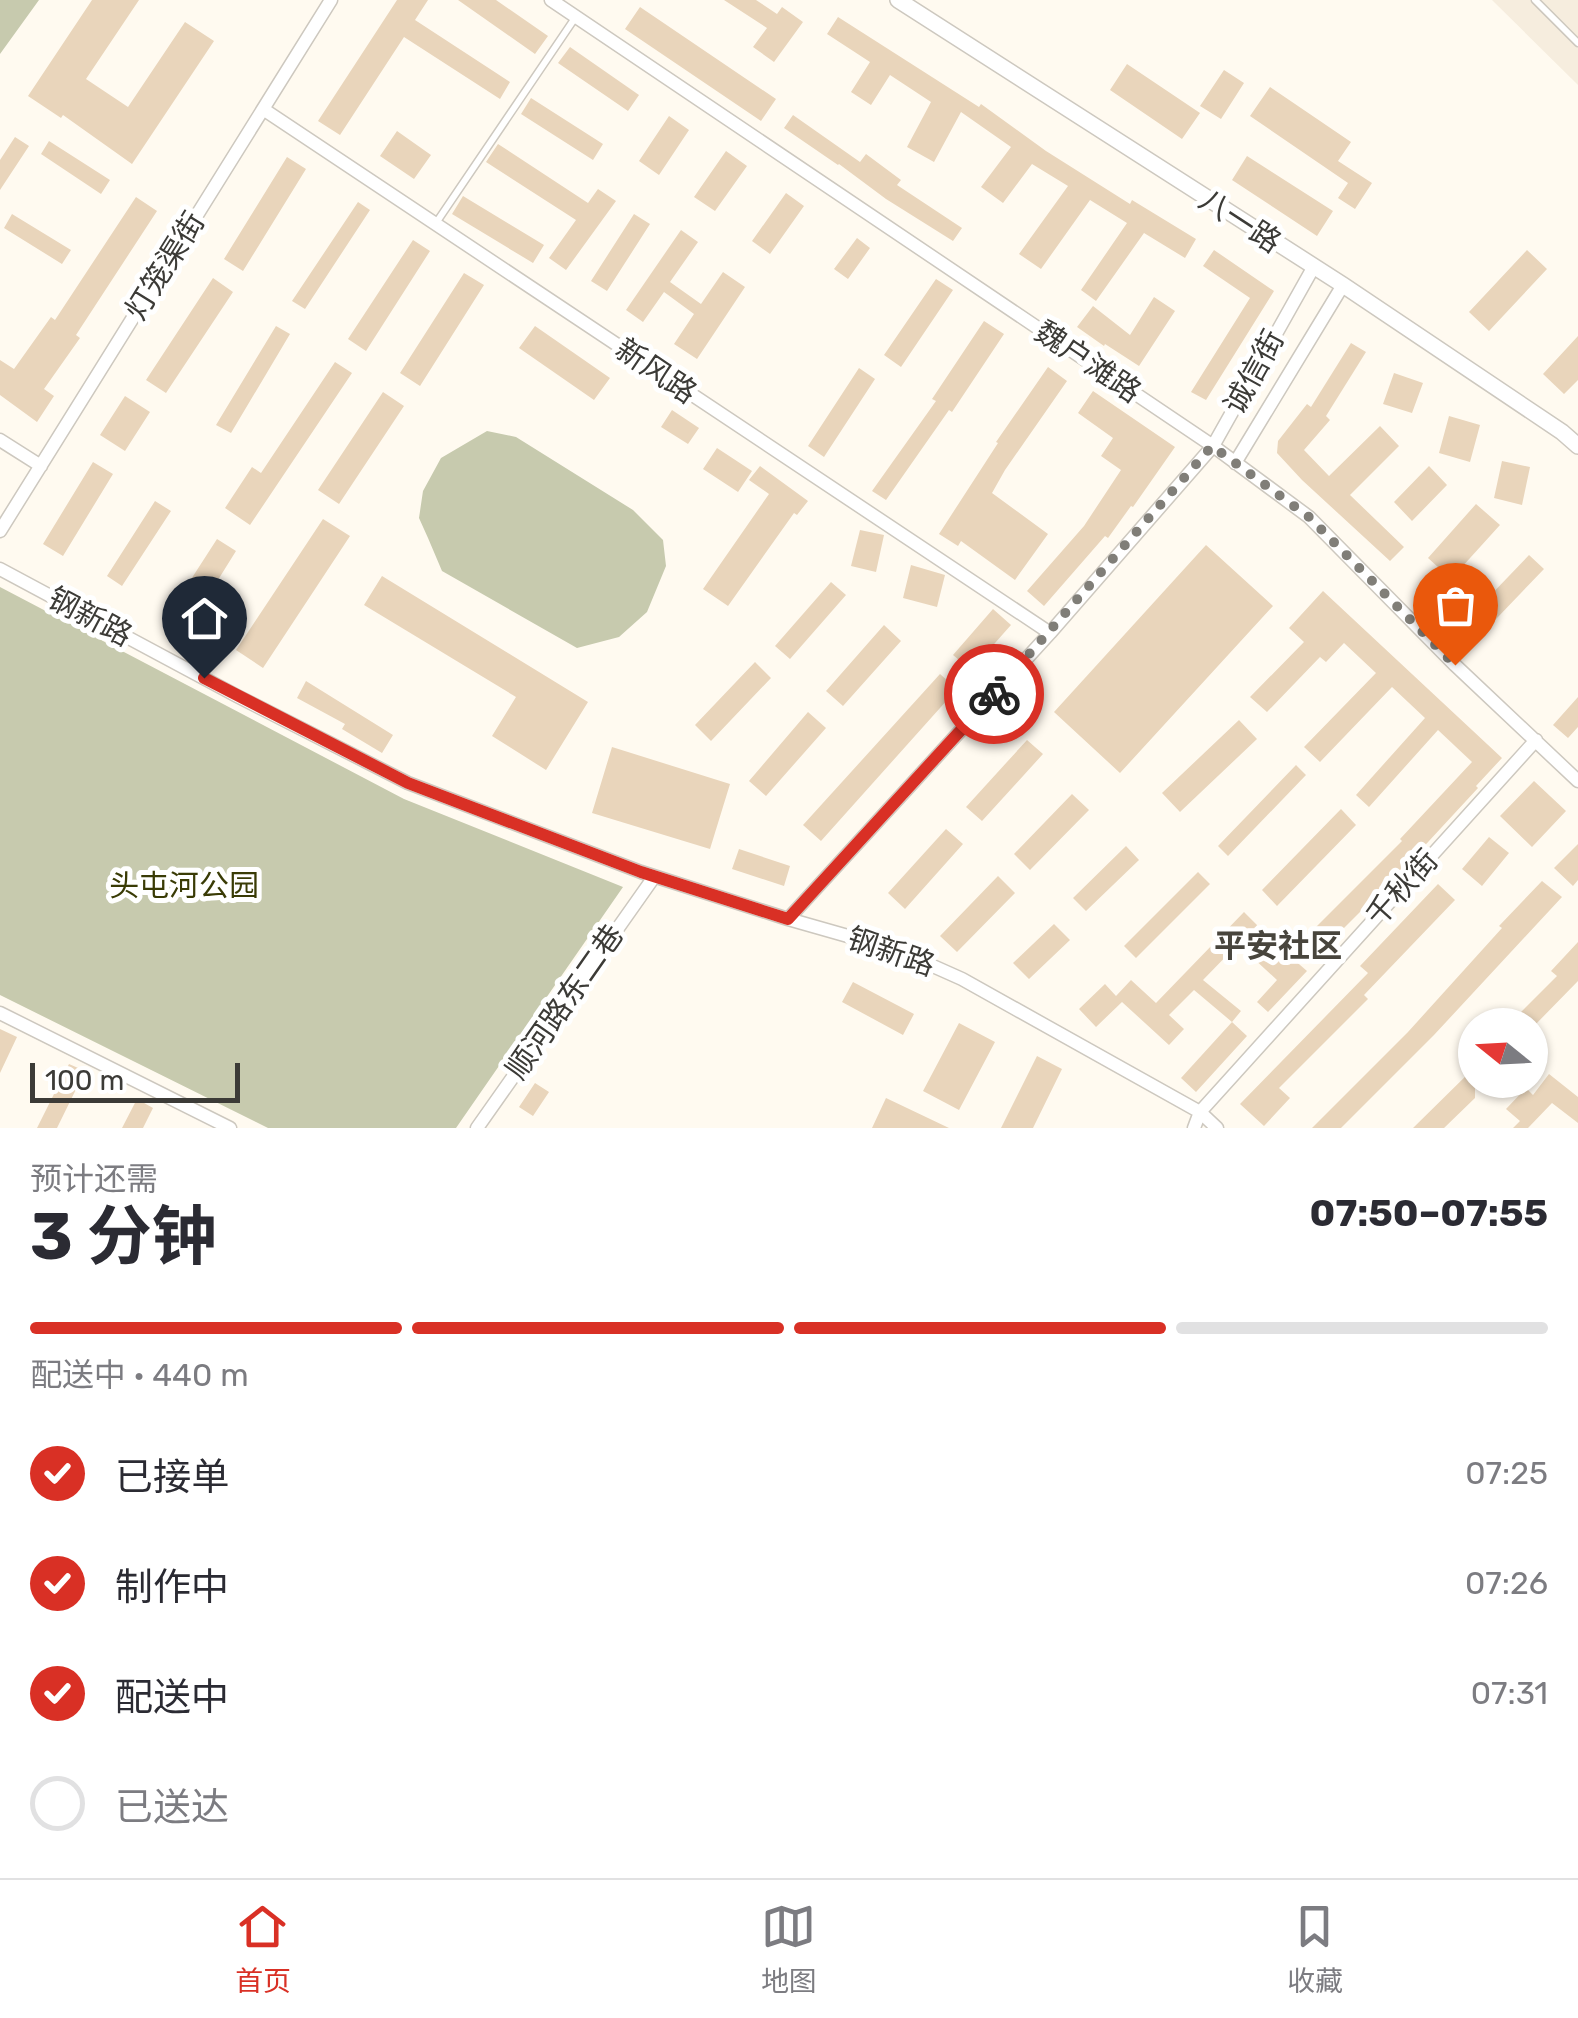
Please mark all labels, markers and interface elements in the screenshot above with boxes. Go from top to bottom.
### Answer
street label: 八一路 [1192,181,1288,261]
street label: 灯笼渠街 [118,206,212,326]
street label: 魏户滩路 [1028,314,1148,410]
street label: 诚信街 [1216,324,1292,420]
street label: 新风路 [609,331,703,411]
pin [1413,563,1498,666]
pin [162,576,247,679]
icon: bag [1428,578,1483,633]
street label: 钢新路 [42,580,138,654]
icon: home [177,591,232,646]
courier [944,644,1044,744]
icon: bike [967,667,1022,722]
street label: 千秋街 [1359,843,1445,933]
park label: 头屯河公园 [109,868,259,904]
street label: 顺河路东二巷 [499,918,631,1086]
street label: 钢新路 [843,920,939,984]
district label: 平安社区 [1214,927,1342,965]
north arrow [1458,1008,1548,1098]
map controls [1458,1008,1548,1098]
scale bar [30,1058,240,1102]
text: 100 m [45,1064,124,1097]
text: 预计还需 [30,1160,158,1198]
text: 07:50–07:55 [1310,1190,1548,1236]
text: 3 分钟 [30,1198,217,1275]
text: 配送中 · 440 m [30,1356,249,1394]
icon: check [30,1446,85,1501]
text: 已接单 [115,1454,229,1500]
text: 07:25 [1465,1454,1548,1492]
icon: check [30,1556,85,1611]
text: 制作中 [115,1564,229,1610]
text: 07:26 [1465,1564,1548,1602]
icon: check [30,1666,85,1721]
text: 配送中 [115,1674,229,1720]
text: 07:31 [1471,1674,1548,1712]
text: 已送达 [115,1784,229,1830]
tab: 首页 [235,1899,291,1999]
tab: 地图 [761,1899,817,1999]
tab: 收藏 [1287,1899,1343,1999]

